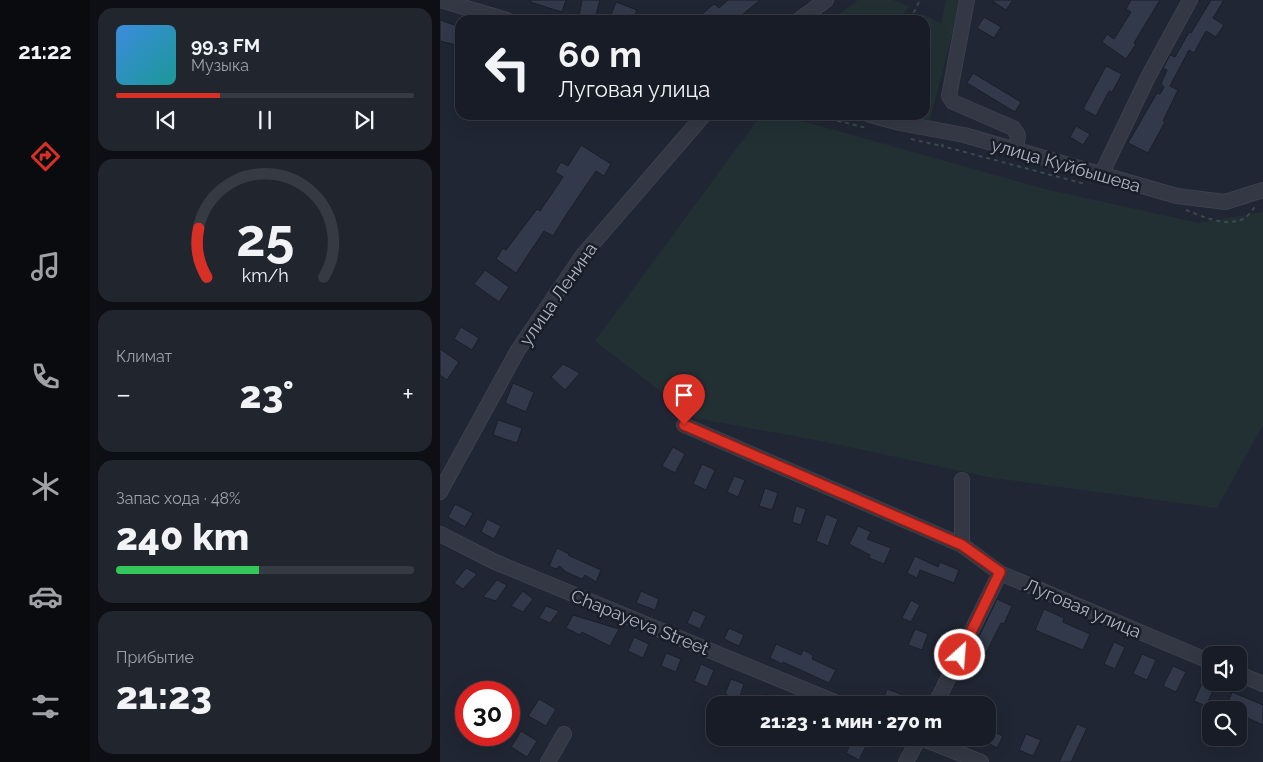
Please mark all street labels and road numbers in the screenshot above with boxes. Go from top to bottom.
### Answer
street label: улица Куйбышева [989,134,1143,196]
street label: улица Ленина [515,239,601,349]
street label: Луговая улица [1022,574,1144,642]
street label: Chapayeva Street [568,585,712,659]

